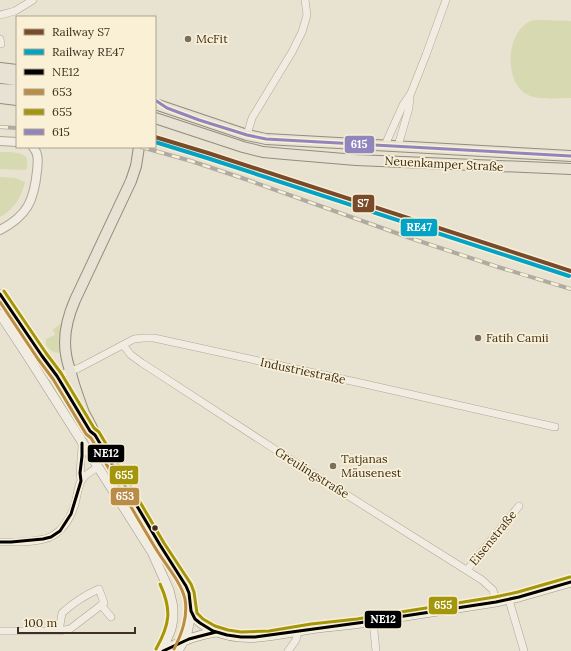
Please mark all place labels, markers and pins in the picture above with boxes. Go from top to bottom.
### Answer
place label: McFit [196,31,228,46]
marker: McFit [183,34,193,44]
place label: Fatih Camii [486,330,549,345]
marker: Fatih Camii [473,333,483,343]
place label: Tatjanas Mäusenest [341,451,402,480]
marker: Tatjanas Mäusenest [328,461,338,471]
unlabelled marker [150,523,160,533]

